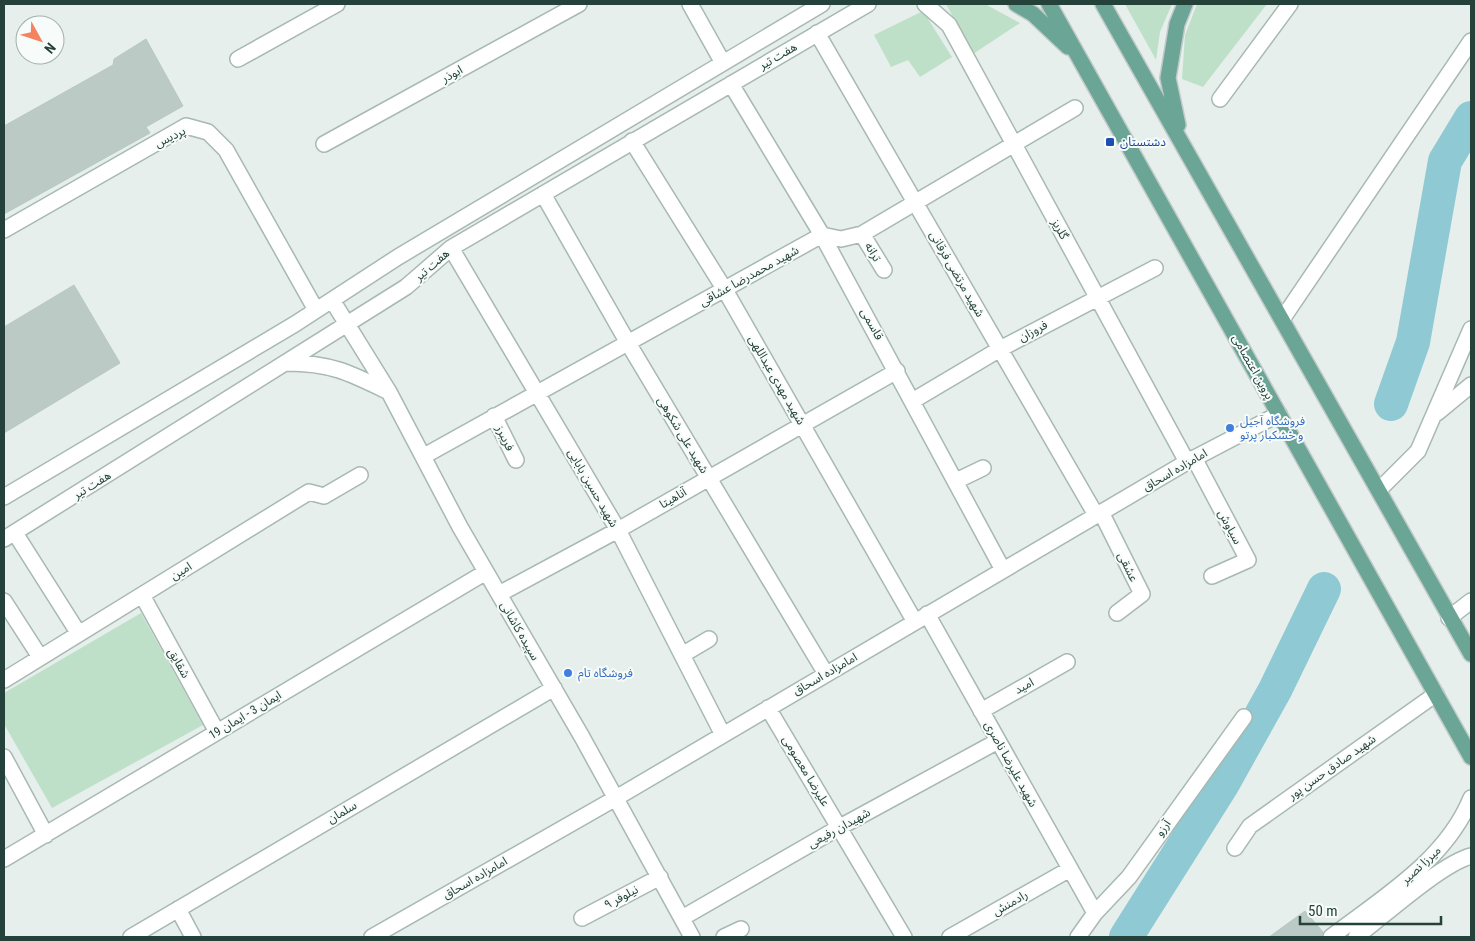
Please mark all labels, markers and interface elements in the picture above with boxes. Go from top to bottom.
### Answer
north arrow [15,15,65,65]
text: N [41,40,59,57]
street label: هفت تیر [756,40,800,73]
street label: ابوذر [438,63,465,86]
street label: پردیس [152,124,188,151]
place label: دشتستان [1120,135,1166,149]
marker: دشتستان [1104,136,1116,148]
street label: گلریز [1048,215,1072,243]
street label: شهید مرتضی فرقانی [927,228,987,320]
street label: ترانه [862,240,884,265]
street label: شهید محمدرضا عشاقی [697,243,801,309]
street label: هفت تیر [411,246,452,285]
street label: قاسمی [858,306,886,342]
street label: فروزان [1016,318,1050,344]
street label: پروین اعتصامی [1228,332,1277,403]
street label: شهید مهدی عبداللهی [746,333,808,427]
street label: شهید علی شکوهی [654,394,711,476]
place label: فروشگاه آجیل و خشکبار پرتو [1240,414,1305,443]
street label: فریبرز [492,422,517,453]
marker: فروشگاه آجیل و خشکبار پرتو [1224,422,1236,434]
street label: شهید حسین بابایی [565,446,621,530]
street label: امامزاده اسحاق [1140,446,1210,494]
street label: هفت تیر [70,468,113,503]
street label: آناهیتا [657,484,689,511]
street label: سیاوش [1215,507,1245,547]
street label: عشقی [1115,550,1141,584]
street label: امین [168,559,194,583]
street label: سپیده کاشانی [497,599,543,664]
street label: شقایق [164,646,193,681]
street label: امامزاده اسحاق [790,650,860,698]
place label: فروشگاه تام [578,666,633,682]
marker: فروشگاه تام [562,667,574,679]
street label: امید [1012,675,1036,697]
street label: ایمان 3 - ایمان 19 [206,688,284,742]
street label: شهید علیرضا ناصری [982,719,1040,809]
street label: شهید صادق حسن پور [1285,732,1379,804]
street label: علیرضا معصومی [779,733,833,809]
street label: سلمان [325,798,359,826]
street label: شهیدان رفیعی [805,805,873,851]
street label: آرزو [1152,817,1174,839]
street label: میرزا نصیر [1398,843,1444,888]
street label: امامزاده اسحاق [440,854,510,902]
street label: نیلوفر ۹ [602,882,641,912]
street label: رادمنش [990,887,1030,919]
scale bar [1300,894,1441,926]
text: 50 m [1308,902,1338,920]

